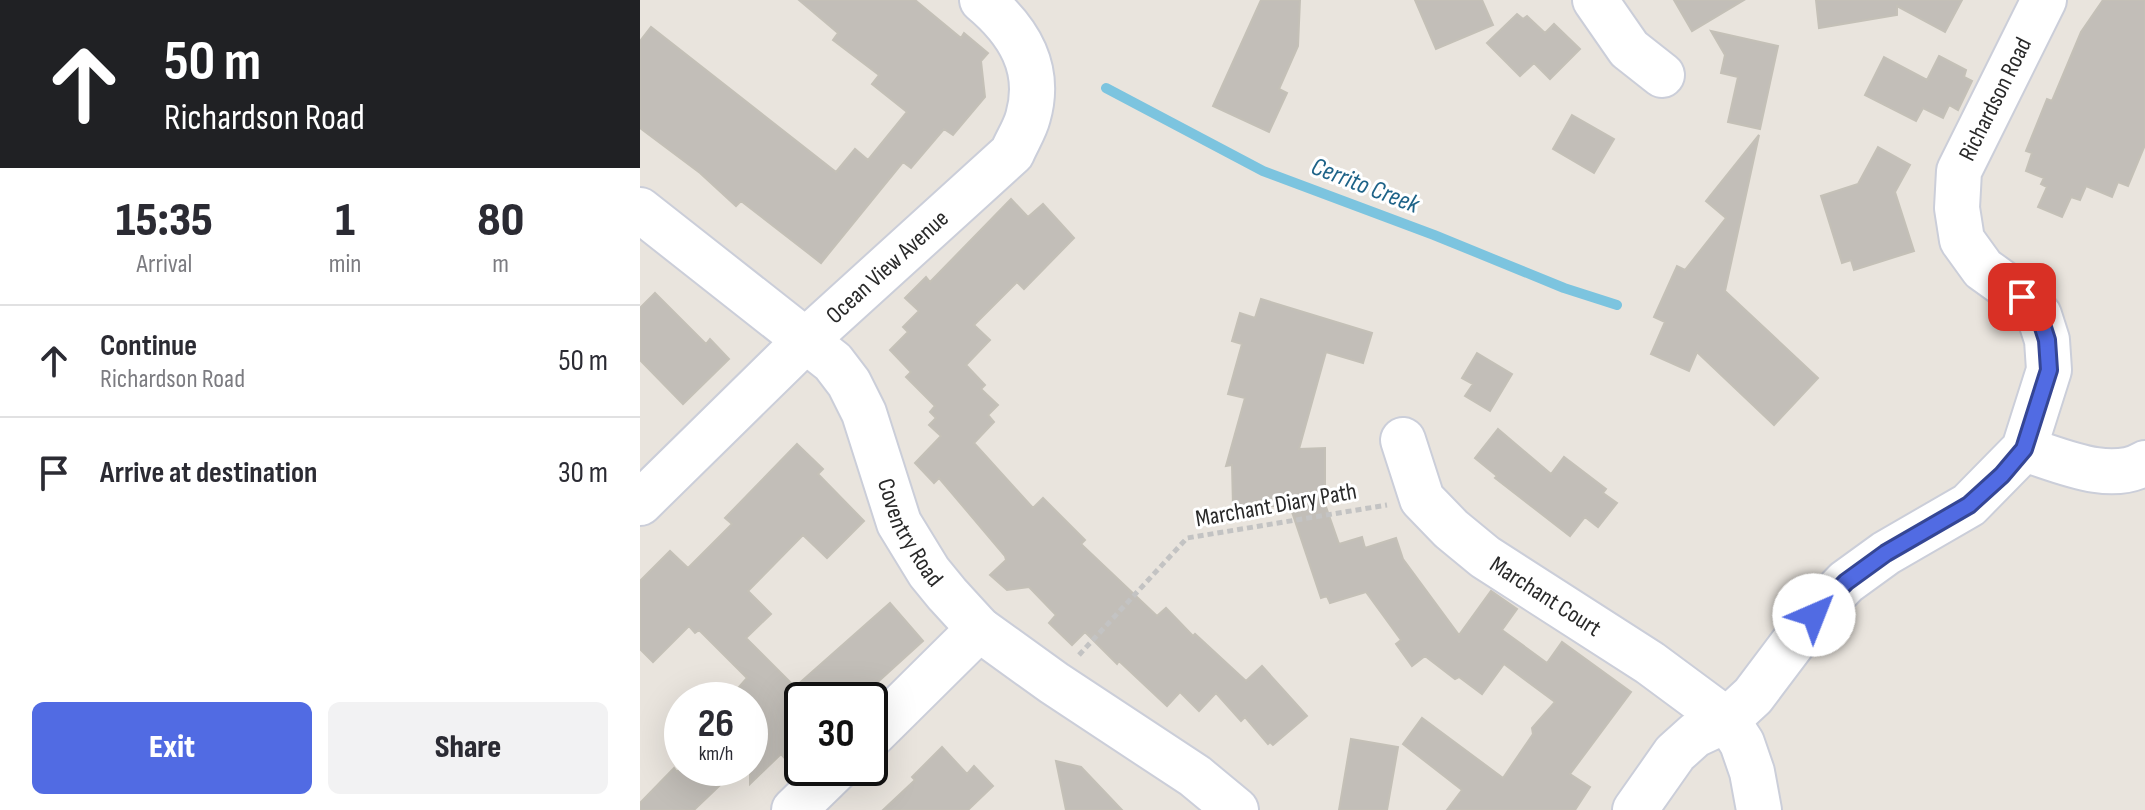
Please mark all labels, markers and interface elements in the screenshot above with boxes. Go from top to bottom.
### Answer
text: 50 m [164,29,261,96]
icon: ahead [32,32,136,136]
street label: Richardson Road [1952,33,2038,165]
text: Richardson Road [164,97,365,140]
water label: Cerrito Creek [1307,151,1425,221]
text: 15:35 [116,192,213,249]
text: 1 [335,192,355,249]
text: 80 [477,192,524,249]
street label: Ocean View Avenue [820,204,954,329]
text: Arrival [136,249,192,280]
text: min [329,249,361,280]
text: m [492,249,509,280]
pin [1988,263,2056,331]
icon: arrive [2000,275,2044,319]
text: Continue [100,328,197,364]
icon: ahead [32,339,76,383]
text: 50 m [559,343,608,379]
text: Richardson Road [100,364,245,395]
icon: arrive [32,451,76,495]
text: Arrive at destination [100,455,317,491]
text: 30 m [558,455,608,491]
street label: Coventry Road [871,475,949,592]
street label: Marchant Diary Path [1193,477,1359,533]
street label: Marchant Court [1485,550,1607,643]
position arrow [1772,573,1856,657]
speed limit sign: 30 [784,682,888,786]
text: 26 [698,700,734,748]
button: Exit [32,702,312,794]
button: Share [328,702,608,794]
text: km/h [699,742,733,766]

